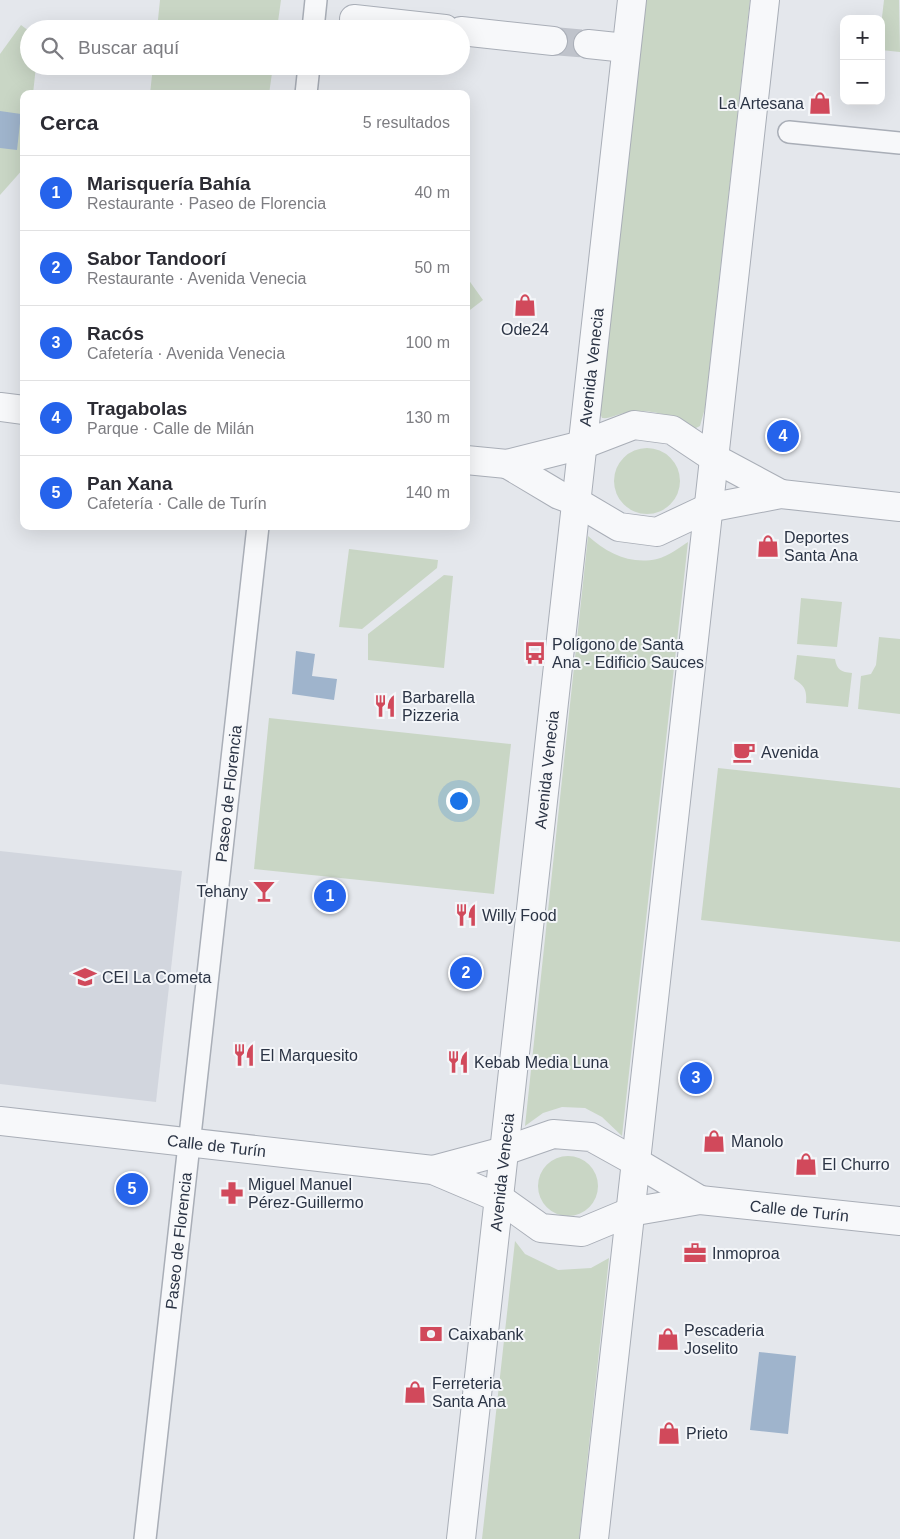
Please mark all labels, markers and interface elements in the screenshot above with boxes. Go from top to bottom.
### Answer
map controls [840,15,885,105]
button: + [840,15,885,60]
search box [20,20,470,75]
icon: search [38,34,66,62]
text: Buscar aquí [78,37,179,58]
button: − [840,60,885,105]
shop icon: La Artesana [807,90,833,116]
place label: La Artesana [719,95,804,112]
text: Cerca [40,111,98,134]
text: 5 resultados [363,114,450,131]
text: Marisquería Bahía [87,173,251,194]
text: 1 [52,184,60,201]
text: 40 m [414,184,450,201]
text: Restaurante · Paseo de Florencia [87,195,326,212]
text: Sabor Tandoorí [87,248,226,269]
text: 2 [52,259,60,276]
text: 50 m [414,259,450,276]
text: Restaurante · Avenida Venecia [87,270,306,287]
shop icon: Ode24 [512,292,538,318]
street label: Avenida Venecia [576,307,606,427]
place label: Ode24 [501,321,549,338]
text: Racós [87,323,144,344]
text: 3 [52,334,60,351]
text: 100 m [406,334,450,351]
text: Cafetería · Avenida Venecia [87,345,285,362]
text: Tragabolas [87,398,187,419]
text: 4 [52,409,60,426]
text: 130 m [406,409,450,426]
pin: 4 [767,417,799,455]
text: Parque · Calle de Milán [87,420,254,437]
text: Pan Xana [87,473,173,494]
text: 5 [52,484,60,501]
text: 140 m [406,484,450,501]
text: Cafetería · Calle de Turín [87,495,267,512]
place label: Deportes Santa Ana [784,529,858,564]
shop icon: Deportes Santa Ana [755,533,781,559]
place label: Polígono de Santa Ana - Edificio Sauces [552,636,704,671]
bus stop icon: Polígono de Santa Ana - Edificio Sauces [522,640,548,666]
place label: Barbarella Pizzeria [402,689,475,724]
restaurant icon: Barbarella Pizzeria [372,693,398,719]
street label: Avenida Venecia [531,710,562,830]
street label: Paseo de Florencia [212,724,244,863]
cafe icon: Avenida [731,739,757,765]
place label: Avenida [761,744,819,761]
your location [446,788,472,814]
pin: 1 [314,877,346,915]
bar icon: Tehany [251,878,277,904]
place label: Tehany [196,883,248,900]
restaurant icon: Willy Food [453,902,479,928]
place label: Willy Food [482,907,557,924]
pin: 2 [450,954,482,992]
school or university icon: CEI La Cometa [72,964,98,990]
place label: CEI La Cometa [102,969,211,986]
restaurant icon: El Marquesito [231,1042,257,1068]
place label: El Marquesito [260,1047,358,1064]
restaurant icon: Kebab Media Luna [445,1049,471,1075]
place label: Kebab Media Luna [474,1054,608,1071]
pin: 3 [680,1059,712,1097]
street label: Avenida Venecia [487,1112,517,1232]
shop icon: Manolo [701,1128,727,1154]
street label: Calle de Turín [166,1131,267,1160]
place label: Manolo [731,1133,784,1150]
shop icon: El Churro [793,1151,819,1177]
place label: El Churro [822,1156,890,1173]
pin: 5 [116,1170,148,1208]
street label: Paseo de Florencia [162,1171,194,1310]
place label: Miguel Manuel Pérez-Guillermo [248,1176,364,1211]
pharmacy icon: Miguel Manuel Pérez-Guillermo [219,1180,245,1206]
street label: Calle de Turín [749,1197,850,1224]
office icon: Inmoproa [682,1240,708,1266]
place label: Inmoproa [712,1245,780,1262]
bank icon: Caixabank [418,1321,444,1347]
place label: Pescaderia Joselito [684,1322,764,1357]
place label: Caixabank [448,1326,525,1343]
shop icon: Pescaderia Joselito [655,1326,681,1352]
place label: Ferreteria Santa Ana [432,1375,506,1410]
shop icon: Ferreteria Santa Ana [402,1379,428,1405]
shop icon: Prieto [656,1420,682,1446]
place label: Prieto [686,1425,728,1442]

